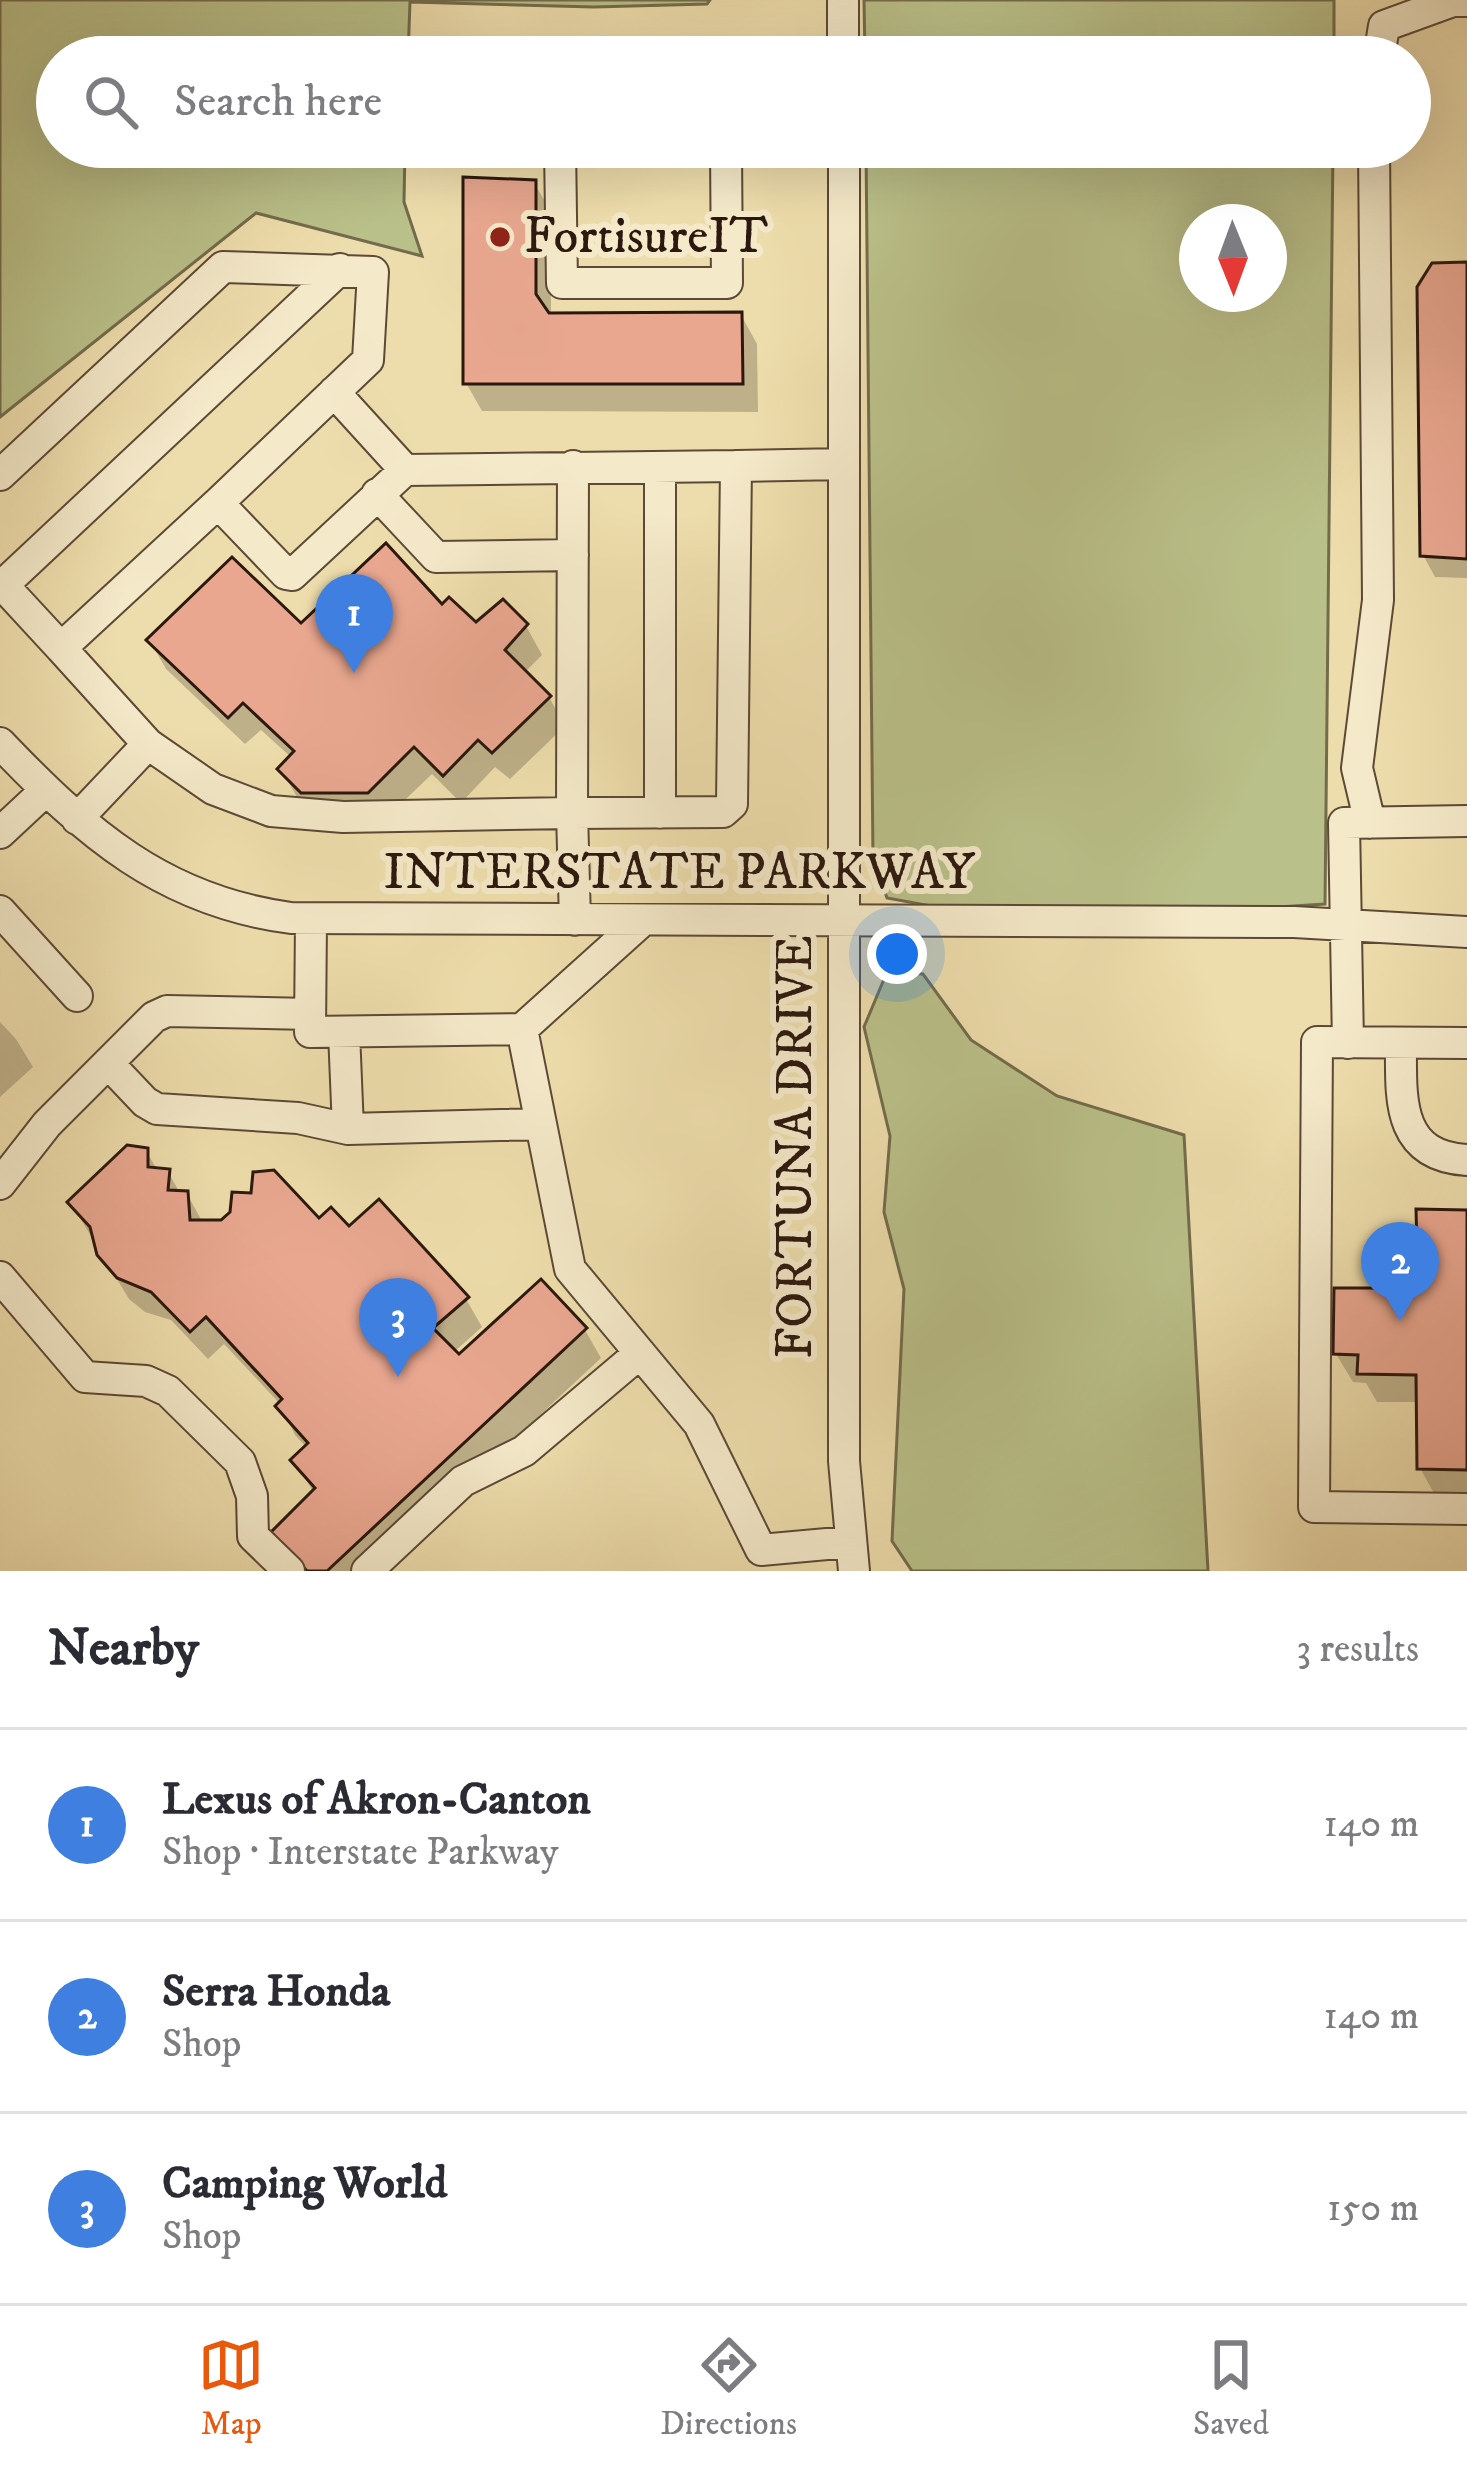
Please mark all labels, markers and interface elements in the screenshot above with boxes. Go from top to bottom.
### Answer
search box [36,36,1431,168]
icon: search [78,69,144,135]
text: Search here [174,74,382,130]
north arrow [1179,204,1287,312]
place label: FortisureIT [524,205,768,269]
marker: FortisureIT [487,224,513,250]
pin: 1 [315,574,393,673]
street label: INTERSTATE PARKWAY [383,841,975,905]
your location [867,924,927,984]
street label: FORTUNA DRIVE [764,935,828,1359]
pin: 2 [1361,1222,1439,1321]
pin: 3 [359,1278,437,1377]
text: Nearby [48,1617,199,1681]
text: 3 results [1296,1625,1419,1674]
text: Lexus of Akron-Canton [162,1772,591,1828]
text: 1 [80,1800,94,1849]
text: 140 m [1324,1800,1419,1849]
text: Shop · Interstate Parkway [162,1828,559,1877]
text: Serra Honda [162,1964,390,2020]
text: 2 [77,1992,97,2041]
text: 140 m [1324,1992,1419,2041]
text: Shop [162,2020,241,2069]
text: Camping World [162,2156,447,2212]
text: 3 [80,2184,94,2233]
text: 150 m [1327,2184,1419,2233]
text: Shop [162,2212,241,2261]
tab: Map [198,2332,264,2445]
tab: Directions [660,2332,797,2445]
tab: Saved [1193,2332,1269,2445]

